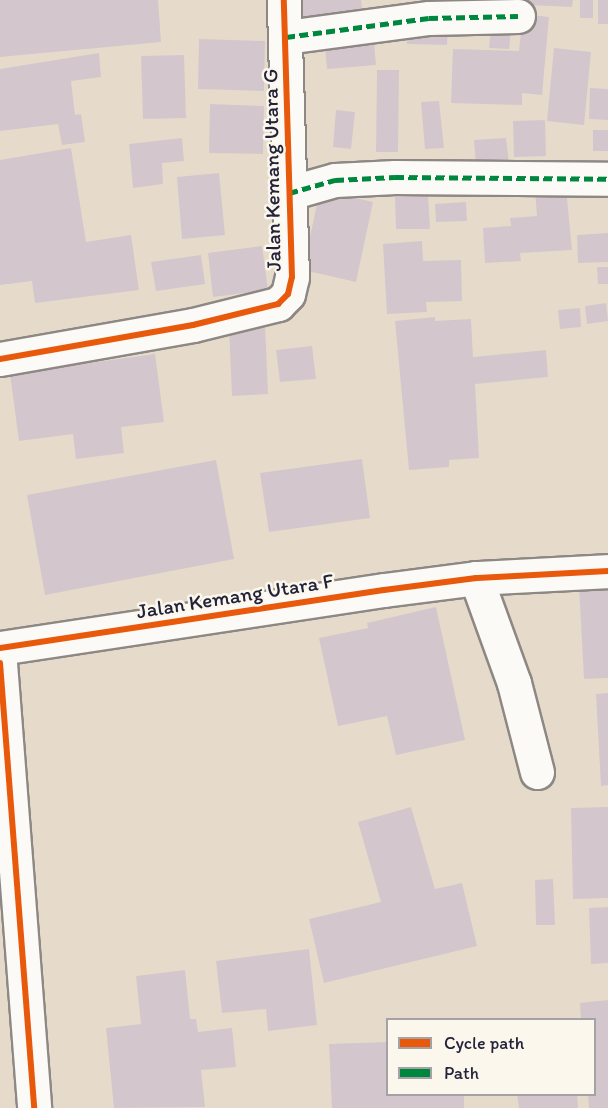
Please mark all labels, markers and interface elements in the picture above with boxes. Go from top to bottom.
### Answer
street label: Jalan Kemang Utara G [258,69,286,271]
street label: Jalan Kemang Utara F [136,568,334,624]
legend [386,1018,596,1096]
text: Cycle path [444,1032,524,1054]
text: Path [444,1062,479,1084]

